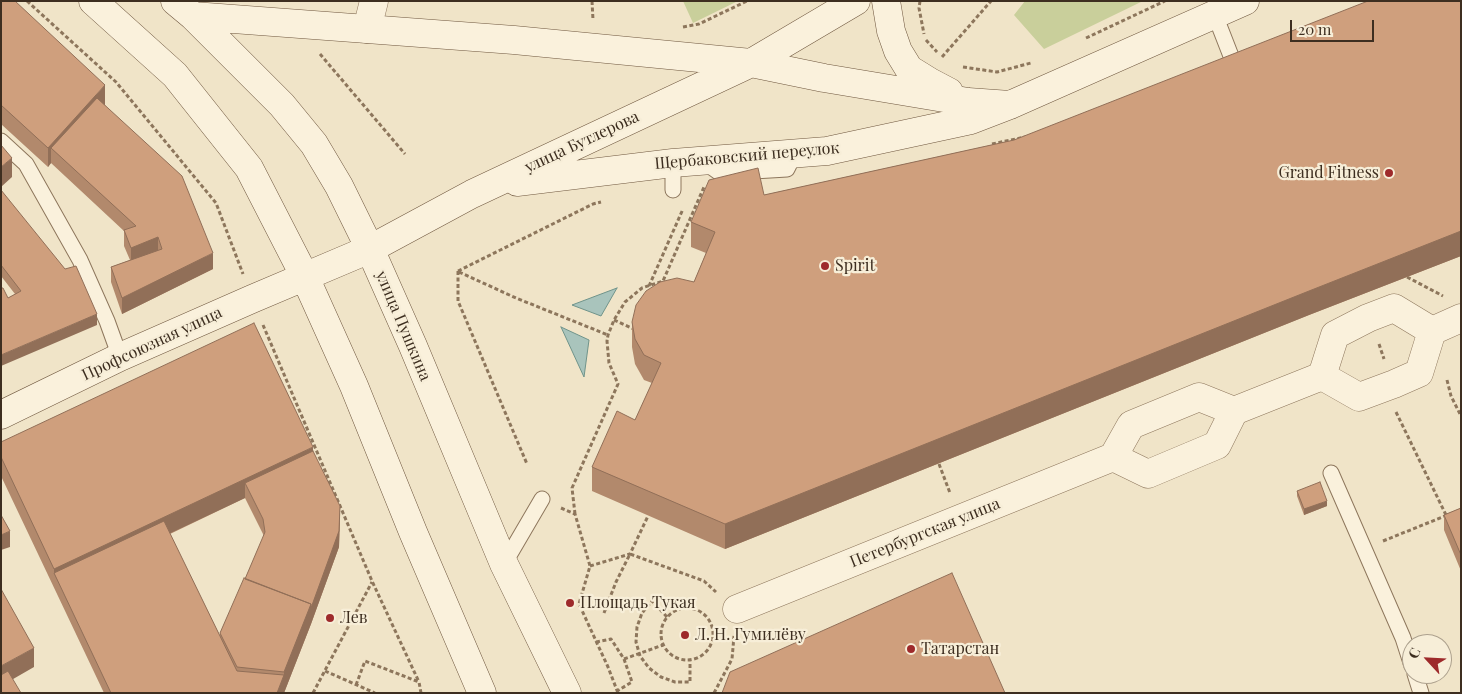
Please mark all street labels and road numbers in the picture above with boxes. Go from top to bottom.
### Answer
street label: улица Бутлерова [522,107,642,177]
street label: Щербаковский переулок [654,138,840,174]
street label: улица Пушкина [371,268,435,384]
street label: Профсоюзная улица [79,303,225,385]
street label: Петербургская улица [847,494,1003,572]

